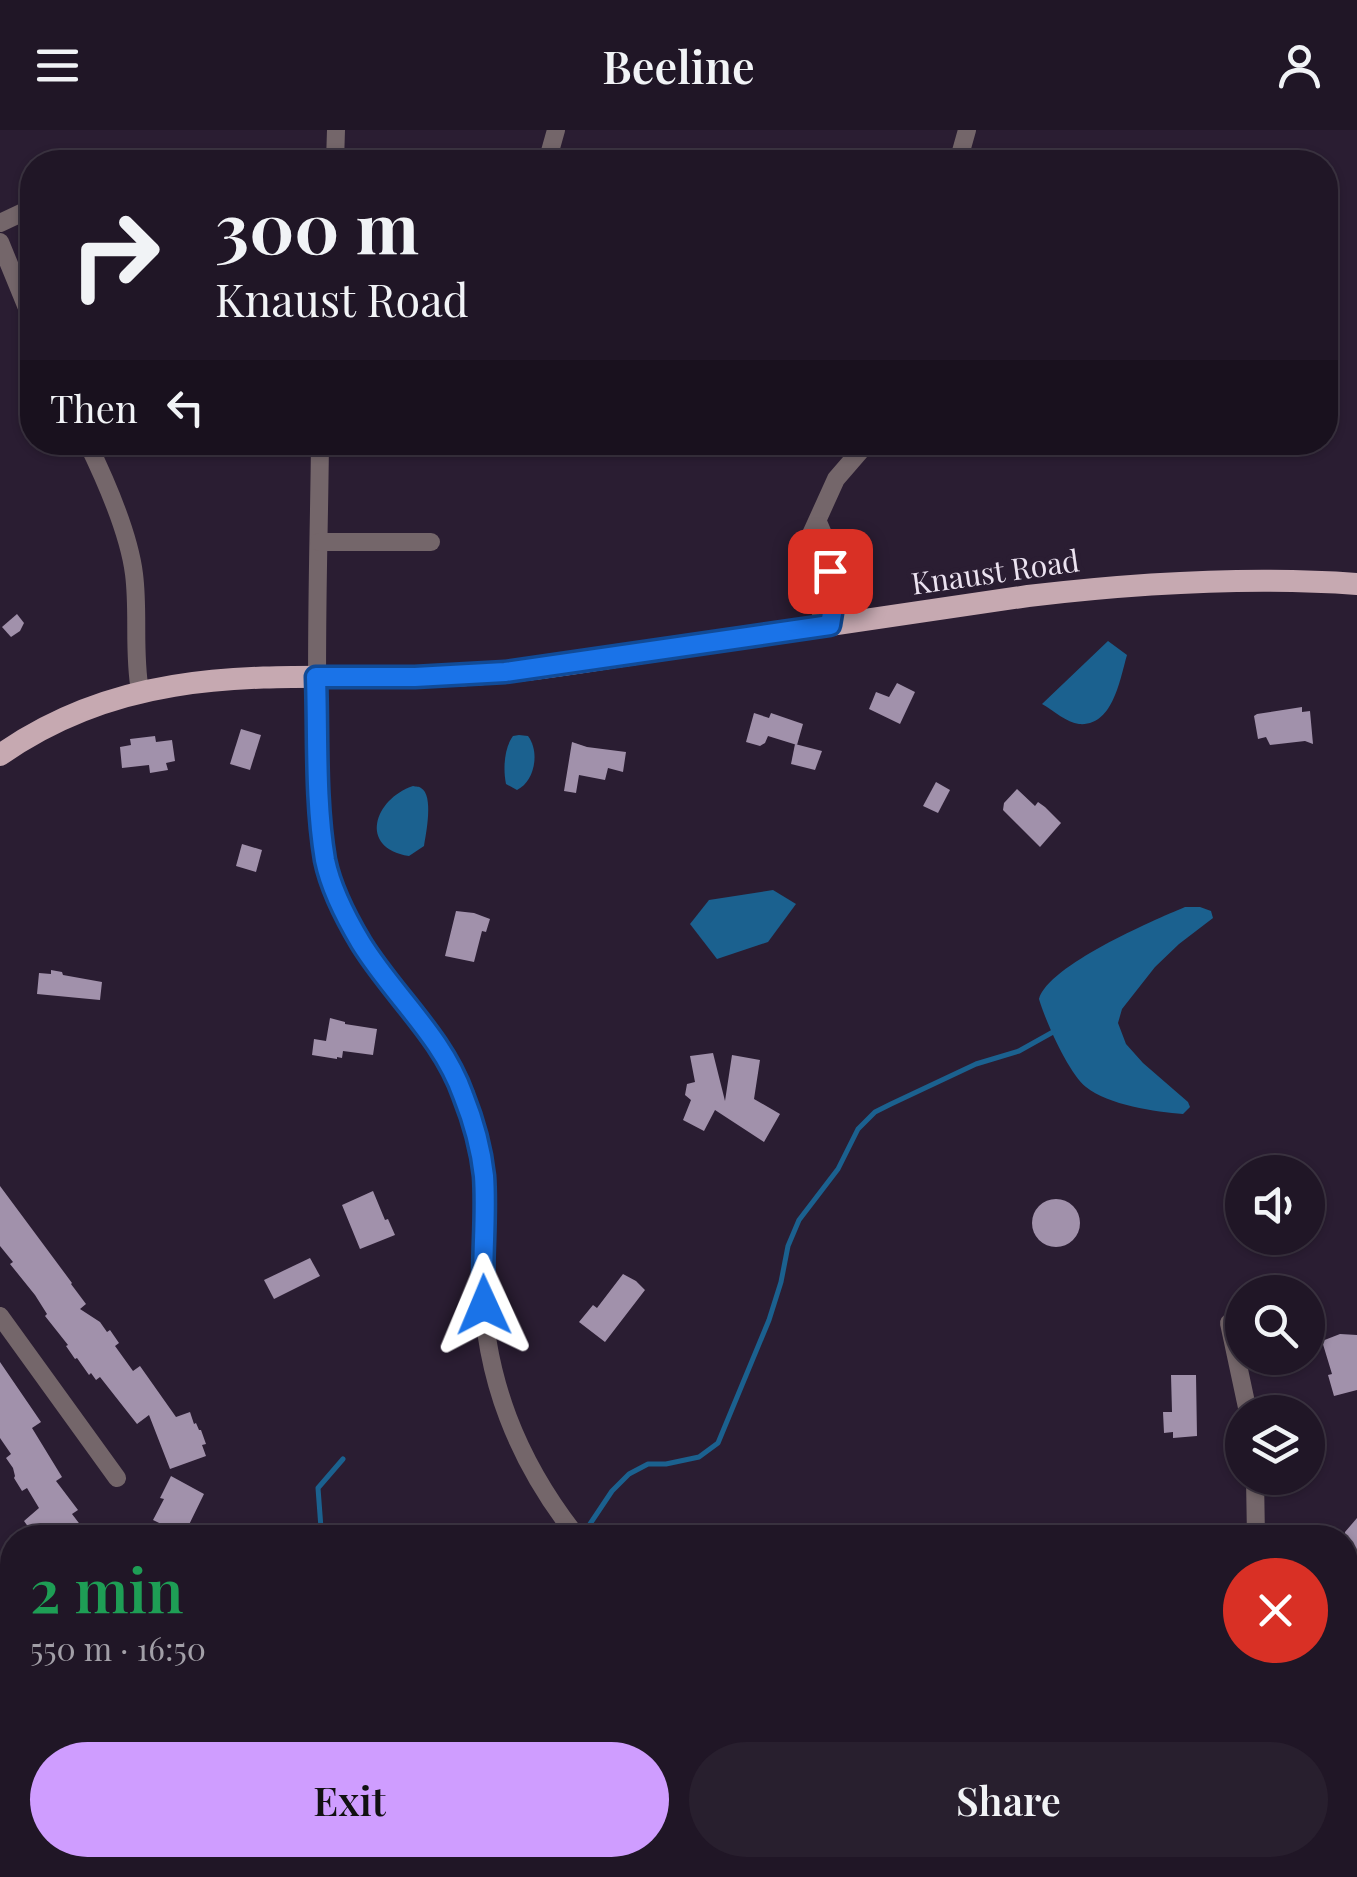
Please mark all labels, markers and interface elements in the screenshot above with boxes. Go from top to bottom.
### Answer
text: Beeline [602,35,755,95]
icon: menu [30,38,85,93]
icon: person [1272,38,1327,93]
text: 300 m [215,178,419,272]
icon: right [50,190,180,320]
text: Knaust Road [215,268,469,328]
icon: left [158,380,213,435]
text: Then [50,382,138,433]
pin [788,529,873,614]
street label: Knaust Road [908,539,1082,603]
icon: arrive [803,544,858,599]
map controls [1225,1155,1325,1495]
button: sound [1225,1155,1325,1255]
position arrow [432,1253,536,1357]
button: search [1225,1275,1325,1375]
button: layers [1225,1395,1325,1495]
text: 2 min [30,1548,183,1628]
button: close [1223,1558,1328,1663]
text: 550 m · 16:50 [30,1626,206,1669]
button: Exit [30,1742,669,1857]
button: Share [689,1742,1328,1857]

